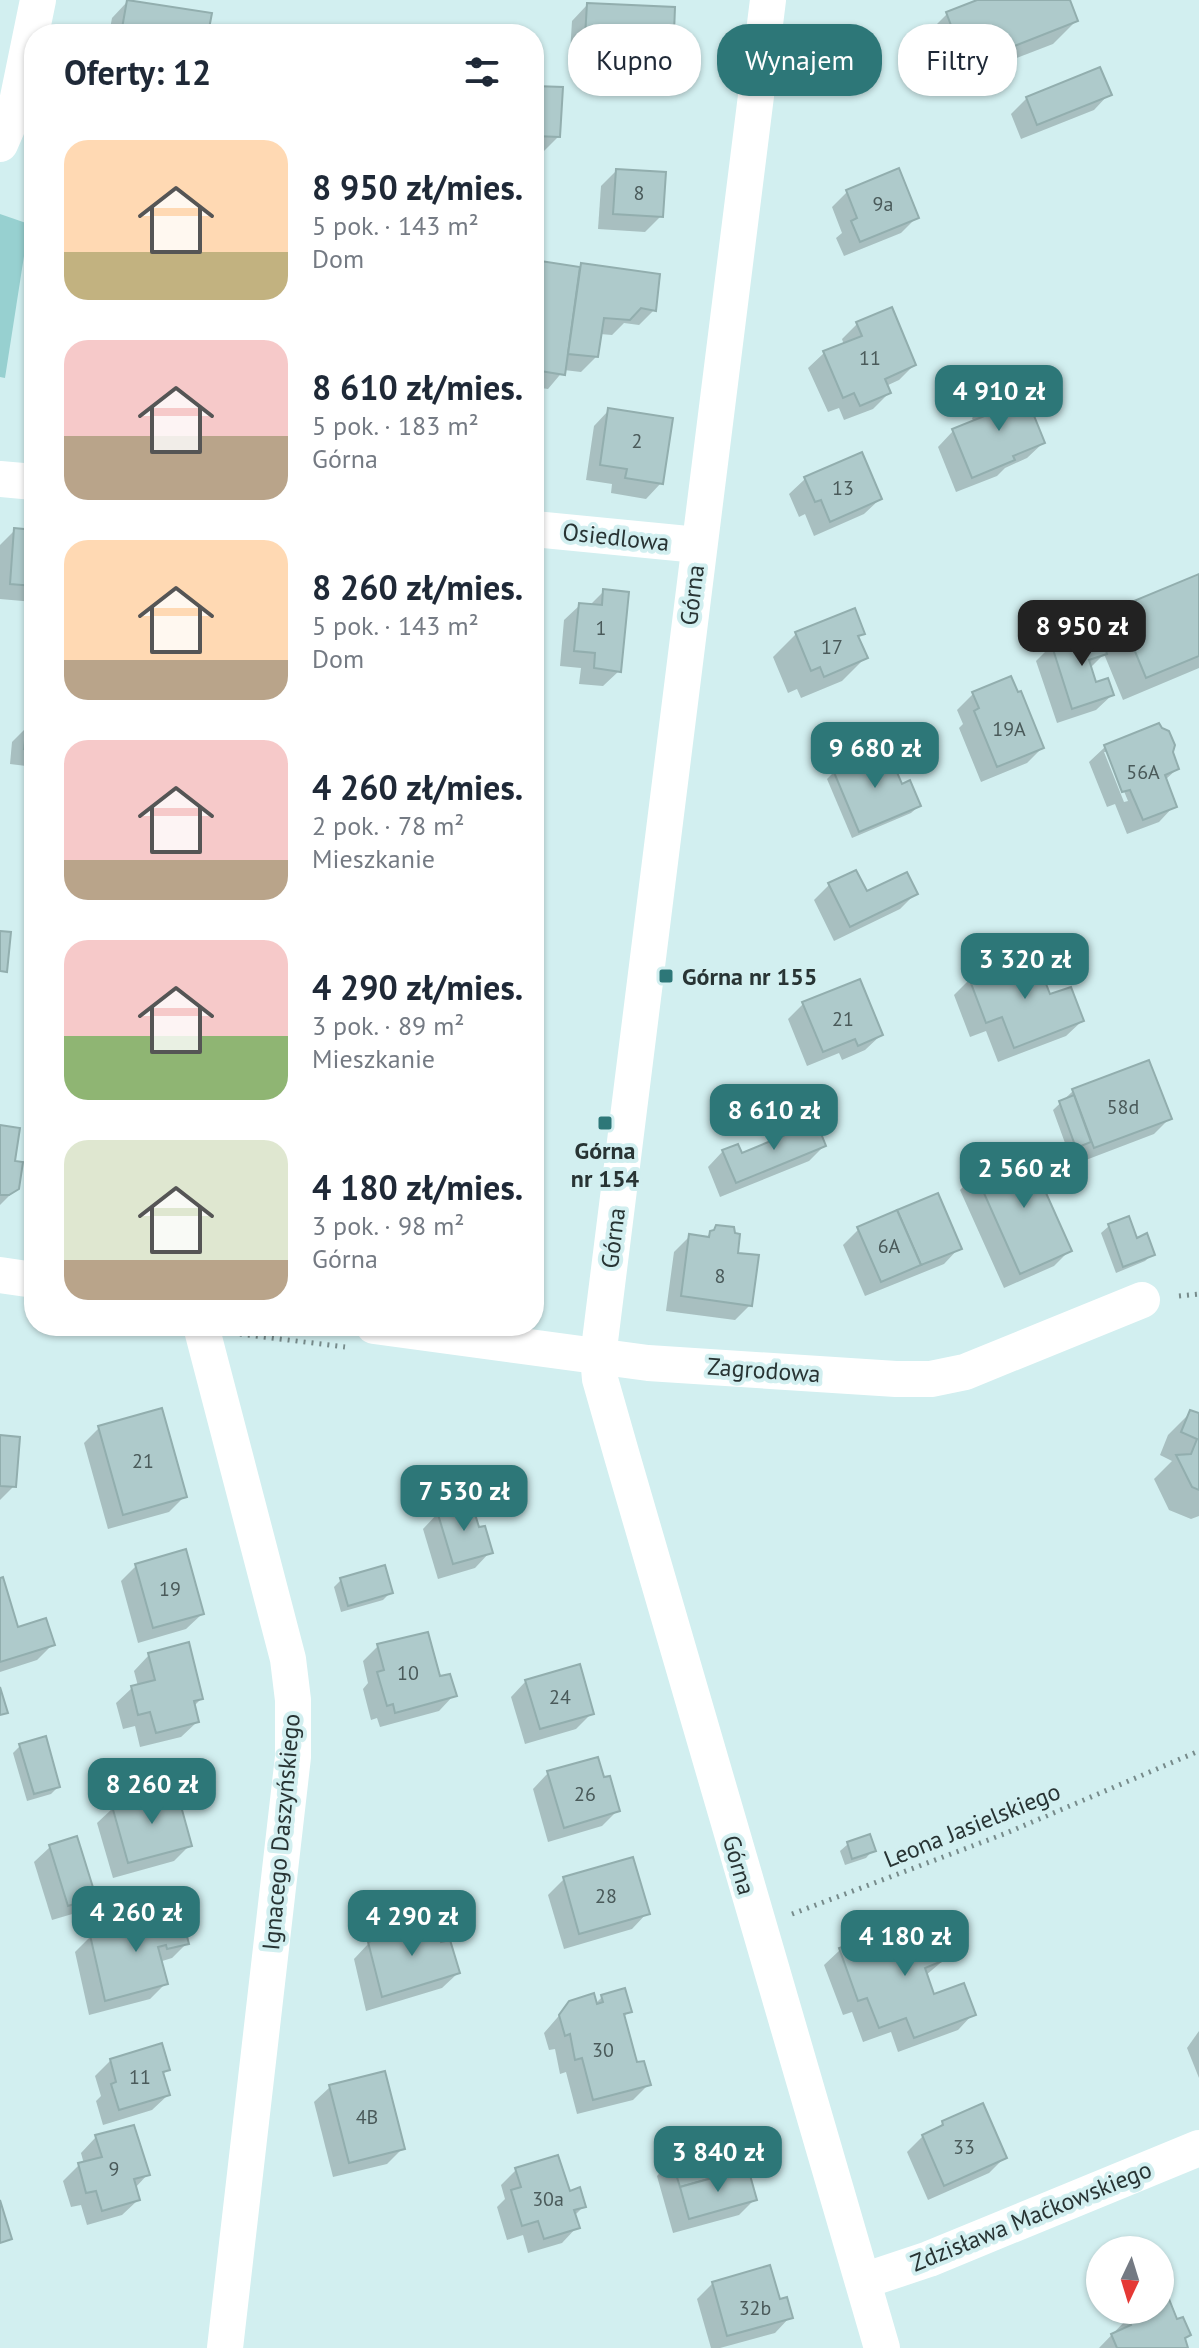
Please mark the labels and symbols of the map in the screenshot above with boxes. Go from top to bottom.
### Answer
house number: 8 [634,180,644,206]
house number: 9a [873,191,893,217]
house number: 11 [859,345,881,371]
pin: 4 910 zł [916,365,1082,433]
house number: 2 [632,428,642,454]
house number: 13 [832,475,854,501]
street label: Osiedlowa [561,516,671,558]
street label: Górna [673,563,711,627]
pin: 8 950 zł [999,600,1165,668]
house number: 1 [596,615,606,641]
house number: 17 [821,634,843,660]
house number: 19A [992,716,1026,742]
pin: 9 680 zł [792,722,958,790]
house number: 56A [1126,759,1160,785]
pin: 3 320 zł [942,933,1108,1001]
place label: Górna nr 155 [682,961,817,992]
marker: Górna nr 155 [657,967,675,985]
house number: 21 [832,1006,854,1032]
pin: 8 610 zł [691,1084,857,1152]
house number: 58d [1107,1094,1139,1120]
marker: Górna nr 154 [596,1114,614,1132]
place label: Górna nr 154 [571,1135,640,1194]
pin: 2 560 zł [941,1142,1107,1210]
street label: Górna [594,1206,632,1270]
house number: 6A [878,1233,901,1259]
house number: 8 [715,1263,725,1289]
street label: Zagrodowa [706,1351,822,1389]
house number: 21 [132,1448,154,1474]
pin: 7 530 zł [381,1465,547,1533]
house number: 19 [159,1576,181,1602]
house number: 10 [397,1660,419,1686]
house number: 24 [549,1684,571,1710]
street label: Ignacego Daszyńskiego [255,1712,307,1952]
pin: 8 260 zł [69,1758,235,1826]
street label: Leona Jasielskiego [879,1775,1065,1875]
house number: 26 [574,1781,596,1807]
street label: Górna [716,1832,762,1898]
house number: 28 [595,1883,617,1909]
pin: 4 260 zł [53,1886,219,1954]
pin: 4 290 zł [329,1890,495,1958]
pin: 4 180 zł [822,1910,988,1978]
house number: 30 [592,2037,614,2063]
house number: 11 [129,2064,151,2090]
house number: 4B [356,2104,378,2130]
pin: 3 840 zł [635,2126,801,2194]
house number: 33 [953,2134,975,2160]
street label: Zdzisława Maćkowskiego [906,2153,1156,2279]
house number: 9 [109,2156,119,2182]
house number: 30a [532,2186,564,2212]
north arrow [1086,2236,1174,2324]
house number: 32b [739,2295,771,2321]

